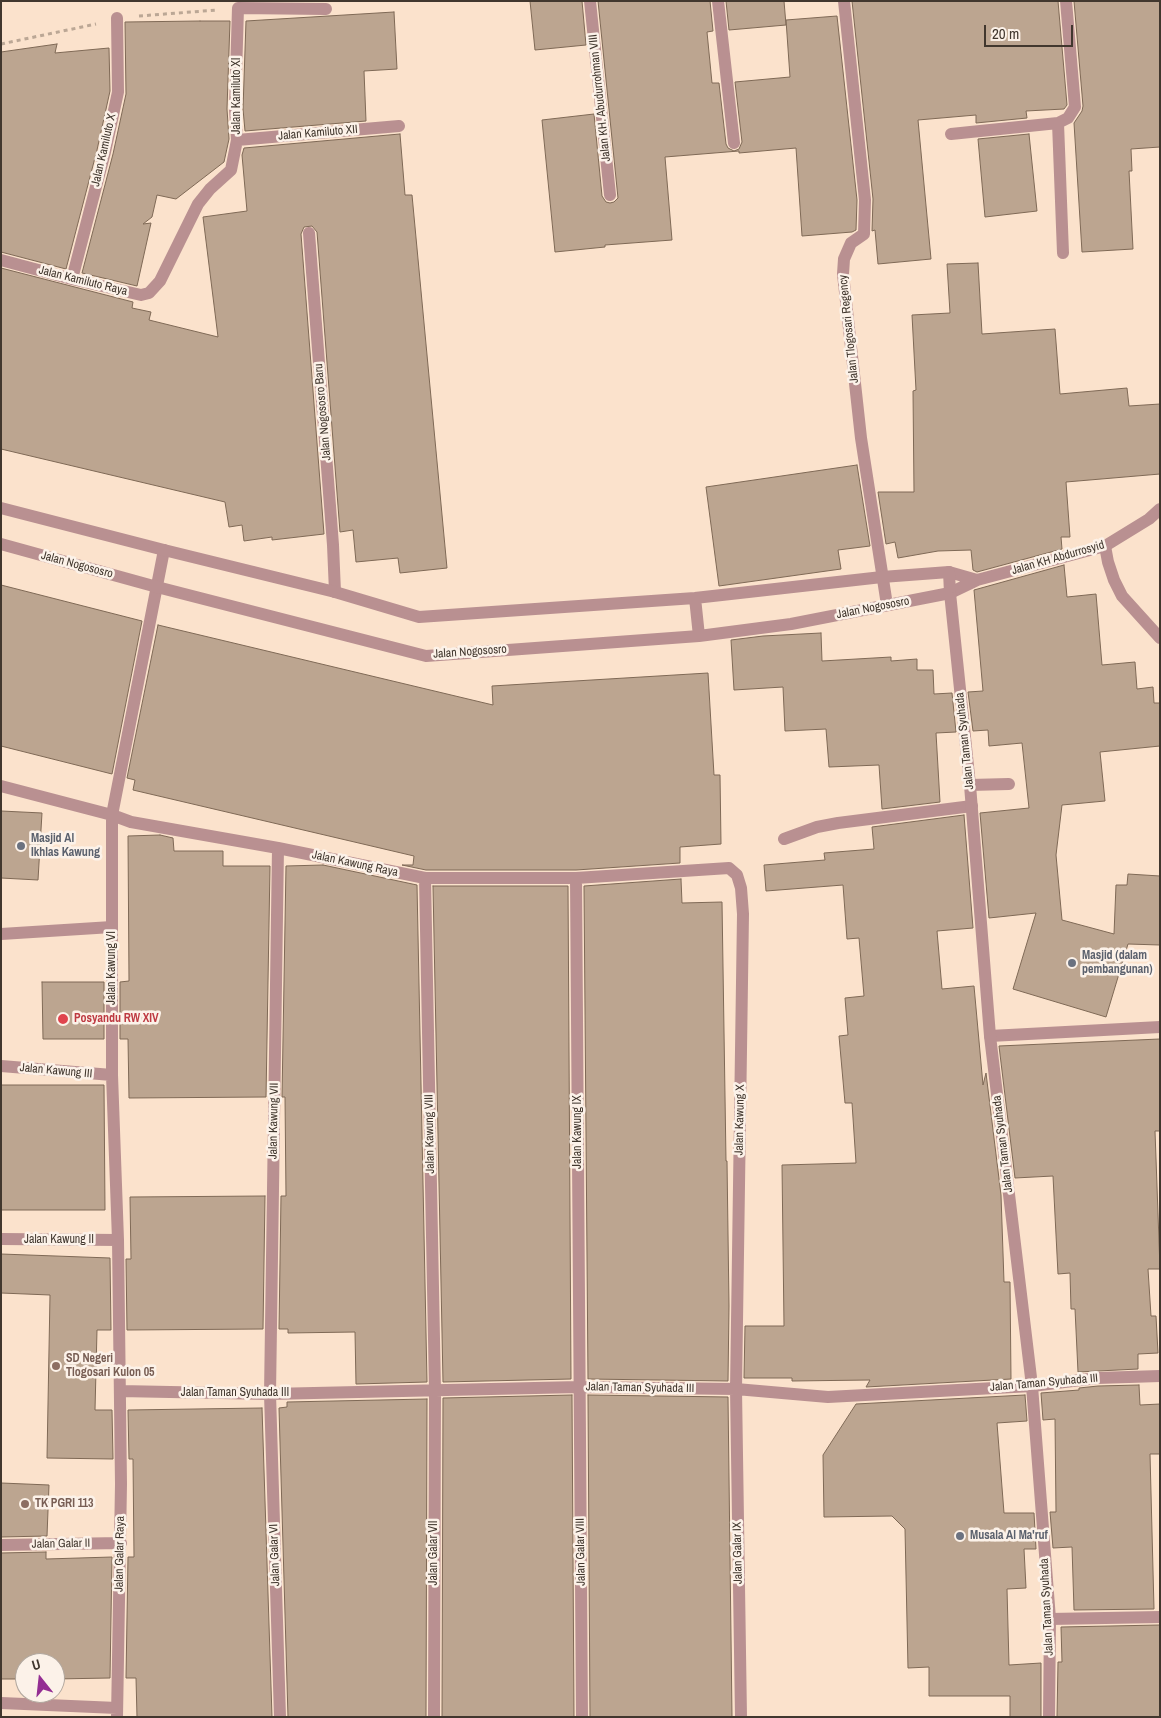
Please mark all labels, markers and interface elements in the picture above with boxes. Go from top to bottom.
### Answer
scale bar [986,15,1075,47]
text: 20 m [992,23,1019,44]
street label: Jalan KH. Abudurrohman VIII [586,34,614,162]
street label: Jalan Kamiluto XI [230,57,244,135]
street label: Jalan Kamiluto X [89,112,119,188]
street label: Jalan Kamiluto XII [278,122,358,144]
street label: Jalan Kamiluto Raya [37,263,129,299]
street label: Jalan Tlogosari Regency [836,274,862,384]
street label: Jalan Nogososro Baru [312,363,334,461]
street label: Jalan KH Abdurrosyid [1010,538,1106,578]
street label: Jalan Nogososro [39,548,115,582]
street label: Jalan Nogososro [835,594,911,622]
street label: Jalan Nogososro [433,642,507,662]
street label: Jalan Taman Syuhada [953,692,977,790]
place label: Masjid Al Ikhlas Kawung [31,832,100,860]
marker: Masjid Al Ikhlas Kawung [15,840,27,852]
street label: Jalan Kawung Raya [311,848,399,880]
street label: Jalan Kawung VI [105,931,119,1005]
place label: Masjid (dalam pembangunan) [1082,949,1153,977]
marker: Masjid (dalam pembangunan) [1066,957,1078,969]
marker: Posyandu RW XIV [56,1012,70,1026]
place label: Posyandu RW XIV [74,1012,159,1026]
street label: Jalan Kawung III [19,1061,93,1081]
street label: Jalan Kawung VII [266,1083,282,1159]
street label: Jalan Kawung X [732,1084,748,1156]
street label: Jalan Kawung VIII [422,1094,438,1174]
street label: Jalan Kawung IX [571,1095,585,1169]
street label: Jalan Taman Syuhada [990,1095,1016,1193]
street label: Jalan Kawung II [24,1233,94,1247]
place label: SD Negeri Tlogosari Kulon 05 [66,1352,155,1380]
marker: SD Negeri Tlogosari Kulon 05 [50,1360,62,1372]
street label: Jalan Taman Syuhada III [989,1371,1099,1395]
street label: Jalan Taman Syuhada III [586,1380,694,1396]
street label: Jalan Taman Syuhada III [181,1386,289,1400]
place label: TK PGRI 113 [35,1497,94,1511]
marker: TK PGRI 113 [19,1498,31,1510]
street label: Jalan Galar Raya [112,1516,128,1592]
street label: Jalan Galar VIII [573,1518,589,1586]
street label: Jalan Galar VII [427,1520,441,1586]
street label: Jalan Galar IX [730,1522,746,1584]
street label: Jalan Galar VI [267,1524,283,1586]
place label: Musala Al Ma'ruf [970,1529,1048,1543]
marker: Musala Al Ma'ruf [954,1530,966,1542]
street label: Jalan Galar II [32,1536,90,1552]
street label: Jalan Taman Syuhada [1037,1558,1057,1656]
north arrow [15,1653,65,1703]
text: U [30,1655,43,1674]

